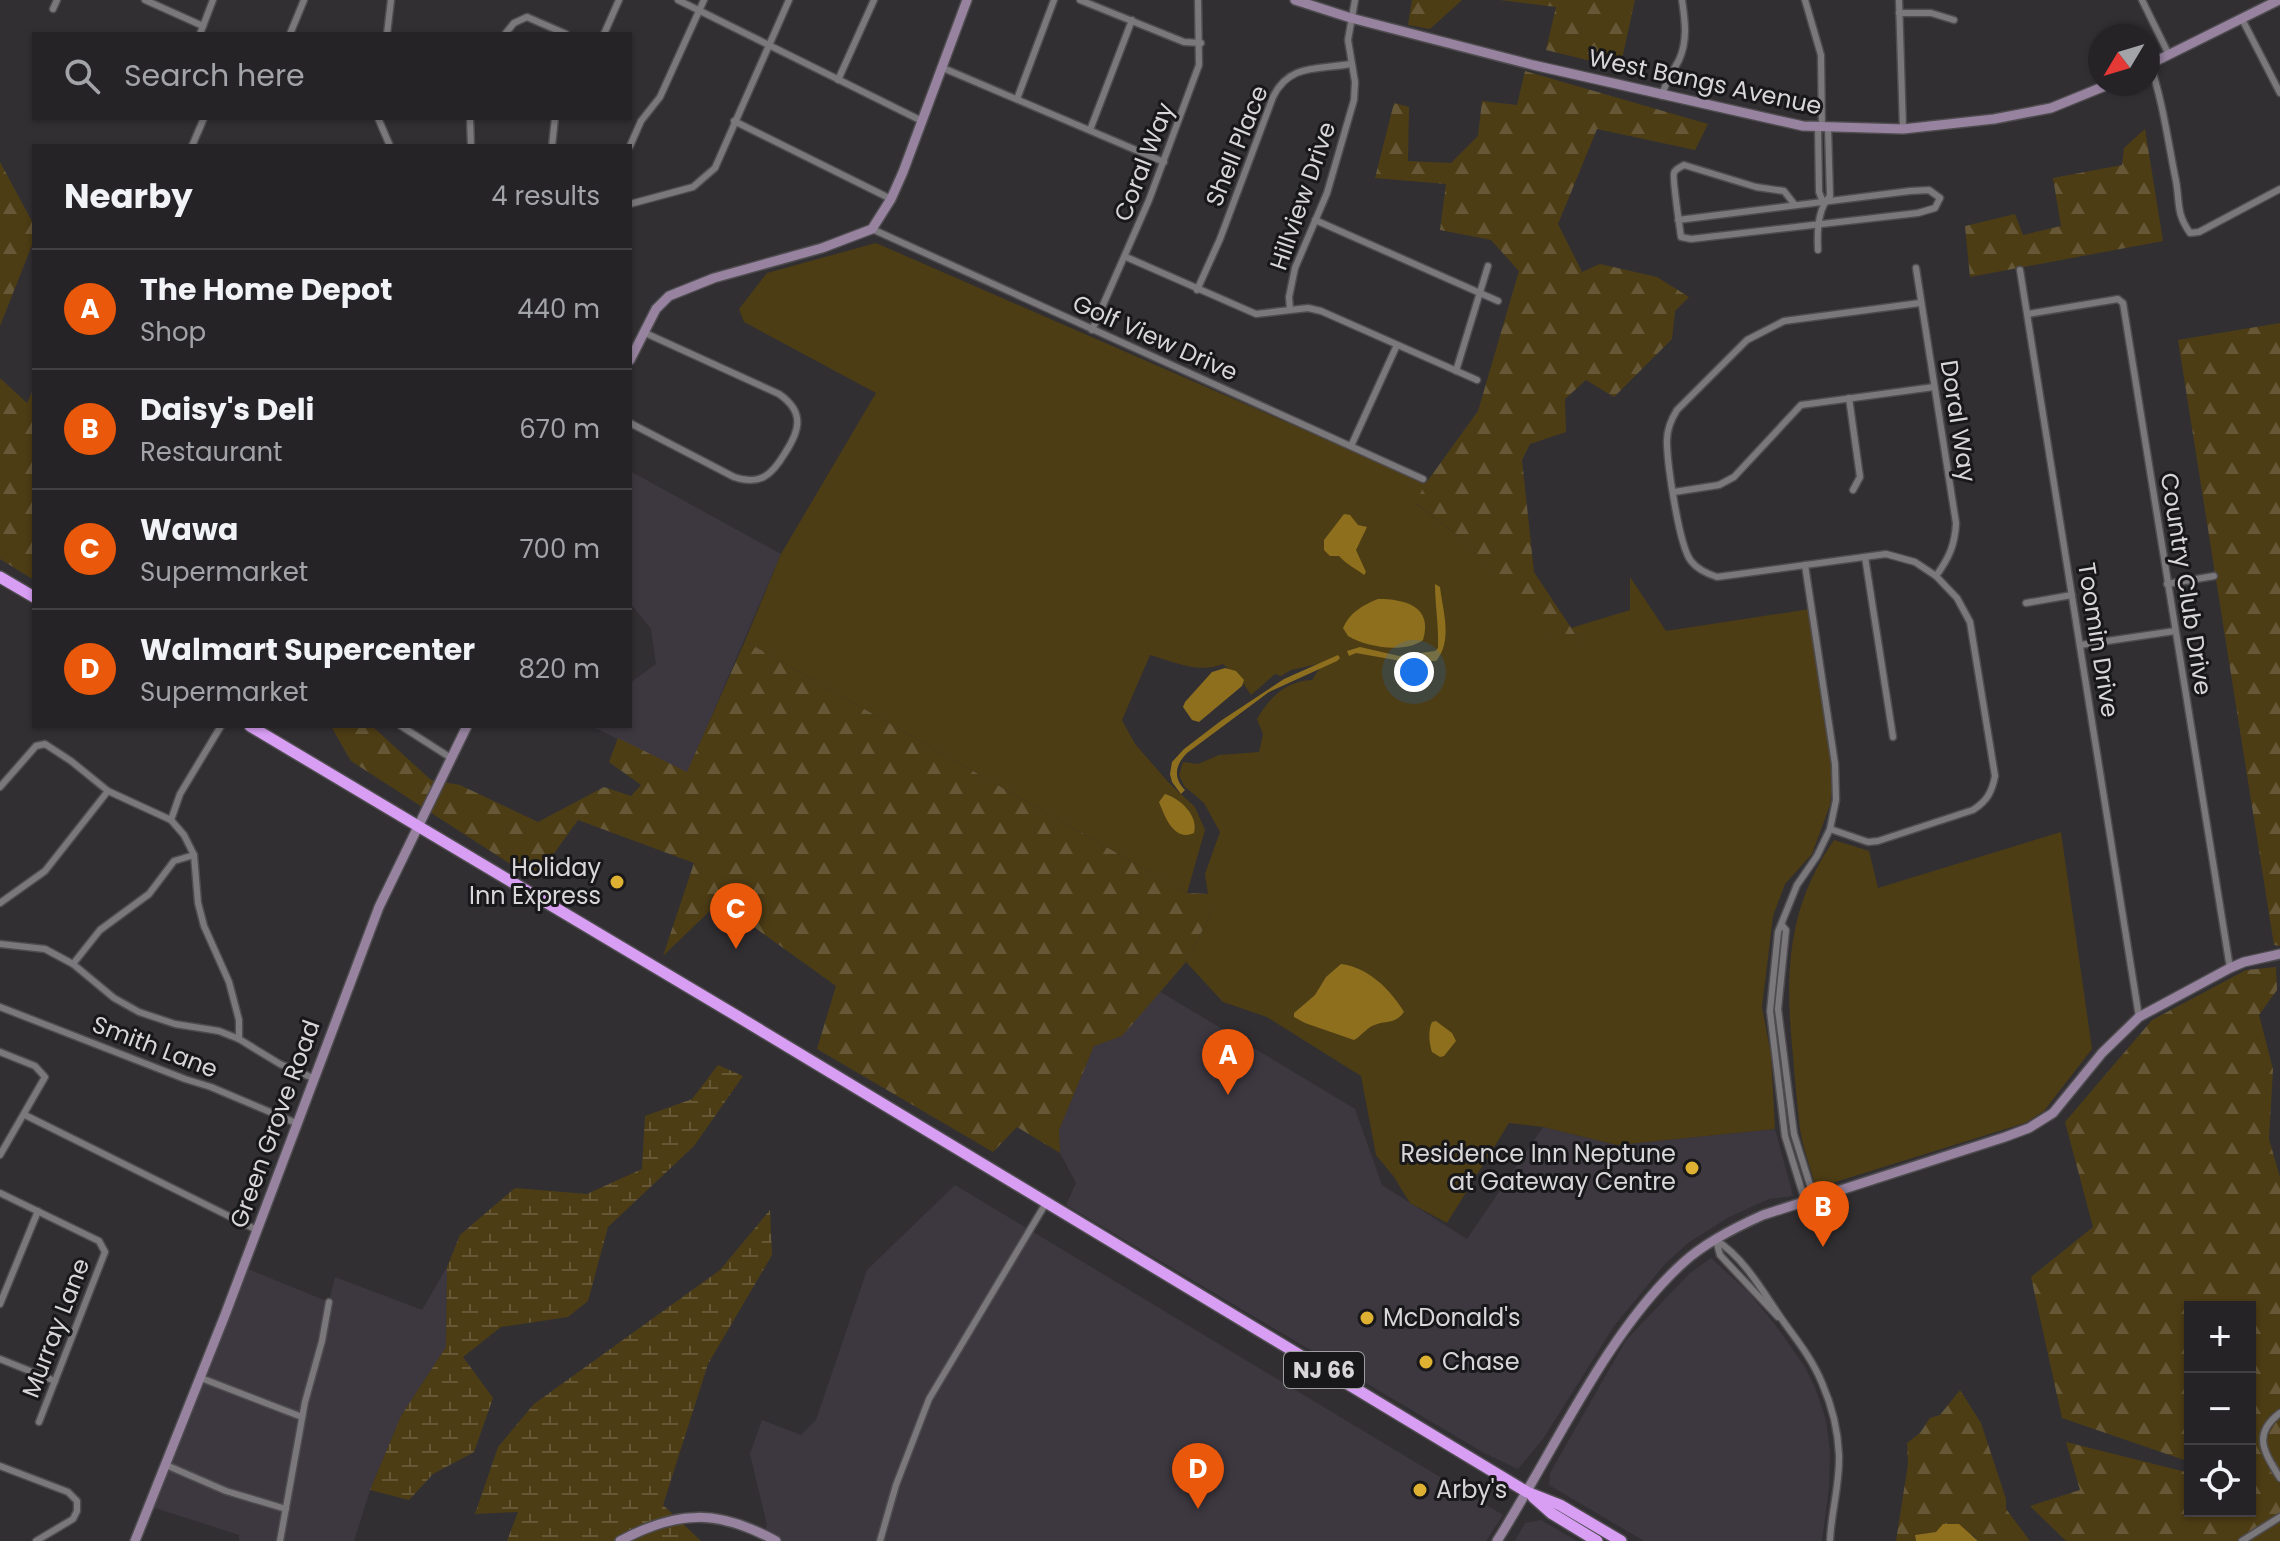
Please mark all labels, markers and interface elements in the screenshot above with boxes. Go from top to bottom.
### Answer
north arrow [2088,24,2160,96]
search box [32,32,632,120]
street label: West Bangs Avenue [1585,41,1825,122]
icon: search [60,54,104,98]
text: Search here [124,54,305,97]
street label: Shell Place [1197,80,1276,211]
street label: Coral Way [1106,97,1181,226]
street label: Hillview Drive [1262,117,1343,274]
text: Nearby [64,172,193,220]
text: 4 results [491,178,600,214]
text: The Home Depot [140,268,392,311]
street label: Golf View Drive [1067,286,1243,389]
text: A [80,291,100,327]
text: 440 m [517,291,600,327]
text: Shop [140,314,206,350]
street label: Doral Way [1933,358,1984,485]
text: Daisy's Deli [140,388,314,431]
text: B [81,411,99,447]
text: 670 m [519,411,600,447]
text: Restaurant [140,434,283,470]
street label: Country Club Drive [2153,470,2220,698]
text: Wawa [140,508,238,551]
text: C [80,531,100,567]
text: 700 m [519,531,600,567]
text: Supermarket [140,554,308,590]
street label: Toomin Drive [2070,560,2127,720]
text: Walmart Supercenter [140,628,475,671]
text: D [81,651,99,687]
text: 820 m [519,651,600,687]
your location [1394,652,1434,692]
text: Supermarket [140,674,308,710]
place label: Holiday Inn Express [469,851,601,912]
marker: Holiday Inn Express [608,873,626,891]
pin: C [710,883,762,949]
street label: Smith Lane [88,1007,223,1086]
street label: Green Grove Road [222,1015,328,1233]
pin: A [1202,1029,1254,1095]
place label: Residence Inn Neptune at Gateway Centre [1400,1137,1676,1198]
marker: Residence Inn Neptune at Gateway Centre [1683,1159,1701,1177]
pin: B [1797,1181,1849,1247]
street label: Murray Lane [14,1253,97,1402]
place label: McDonald's [1383,1301,1521,1334]
map controls [2184,1301,2256,1517]
button: + [2184,1301,2256,1373]
marker: McDonald's [1358,1309,1376,1327]
place label: Chase [1442,1345,1520,1378]
road number: NJ 66 [1284,1352,1364,1388]
marker: Chase [1417,1353,1435,1371]
button: − [2184,1373,2256,1445]
pin: D [1172,1443,1224,1509]
button: locate [2184,1445,2256,1517]
place label: Arby's [1436,1473,1507,1506]
marker: Arby's [1411,1481,1429,1499]

